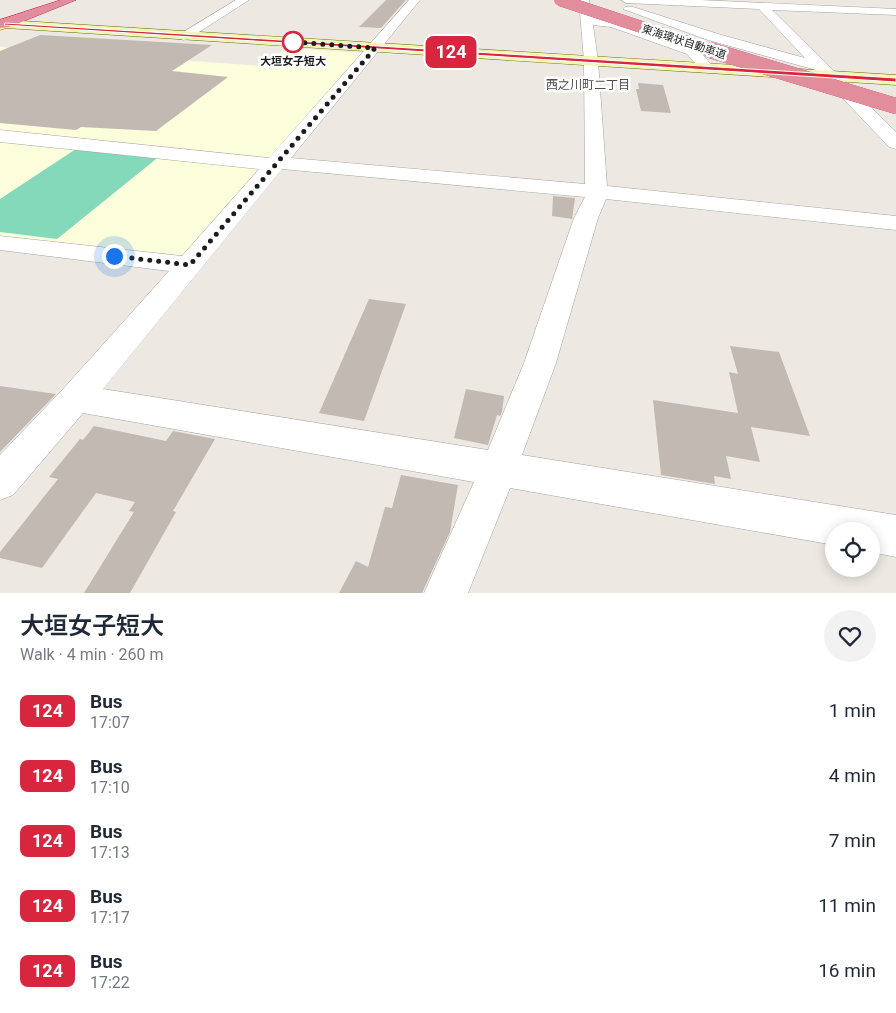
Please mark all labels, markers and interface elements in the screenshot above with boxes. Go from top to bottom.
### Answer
street label: 東海環状自動車道 [640,22,728,62]
marker: 大垣女子短大 [282,31,304,53]
line badge: 124 [422,36,480,68]
text: 124 [436,41,466,62]
place label: 大垣女子短大 [260,55,326,68]
district label: 西之川町二丁目 [546,78,630,92]
your location [102,244,127,269]
map controls [825,522,880,577]
button: locate [825,522,880,577]
button: heart [824,610,876,662]
text: 大垣女子短大 [20,612,164,640]
text: Walk · 4 min · 260 m [20,645,164,664]
text: Bus [90,690,123,713]
text: 1 min [829,699,876,722]
text: 124 [32,700,63,721]
text: 17:07 [90,713,130,732]
text: Bus [90,755,123,778]
text: 4 min [829,764,876,787]
text: 124 [32,765,63,786]
text: 17:10 [90,778,130,797]
text: Bus [90,820,123,843]
text: 7 min [829,829,876,852]
text: 124 [32,830,63,851]
text: 17:13 [90,843,130,862]
text: Bus [90,885,123,908]
text: 11 min [818,894,876,917]
text: 124 [32,895,63,916]
text: 17:17 [90,908,130,927]
text: Bus [90,950,123,973]
text: 16 min [818,959,876,982]
text: 124 [32,960,63,981]
text: 17:22 [90,973,130,992]

